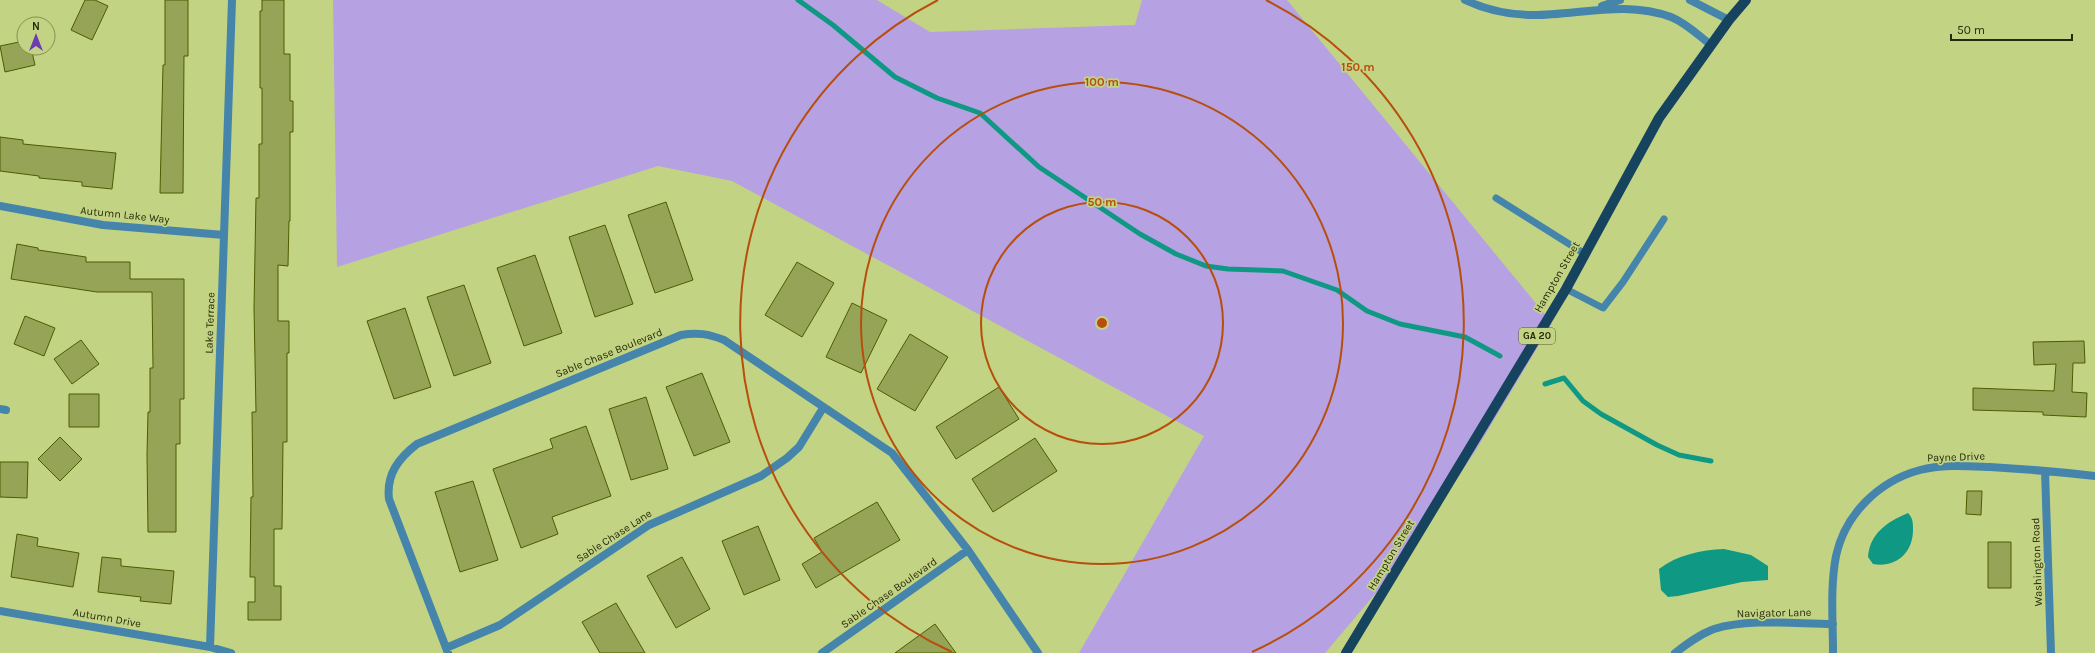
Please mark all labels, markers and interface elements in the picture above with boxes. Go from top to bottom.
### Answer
north arrow [16,16,56,56]
scale bar [1951,16,2072,42]
text: N [32,20,40,33]
text: 50 m [1957,23,1985,37]
text: 150 m [1341,60,1375,74]
text: 100 m [1085,75,1119,89]
text: 50 m [1088,195,1117,209]
street label: Autumn Lake Way [80,204,170,226]
street label: Hampton Street [1531,239,1583,315]
street label: Lake Terrace [202,292,218,354]
centre of rings [1095,316,1109,330]
street label: Sable Chase Boulevard [554,326,664,380]
road number: GA 20 [1519,328,1555,344]
street label: Payne Drive [1927,449,1985,465]
street label: Sable Chase Lane [574,507,655,565]
street label: Hampton Street [1365,517,1417,593]
street label: Washington Road [2029,517,2045,607]
street label: Sable Chase Boulevard [838,555,940,631]
street label: Autumn Drive [72,606,142,630]
street label: Navigator Lane [1736,606,1812,620]

